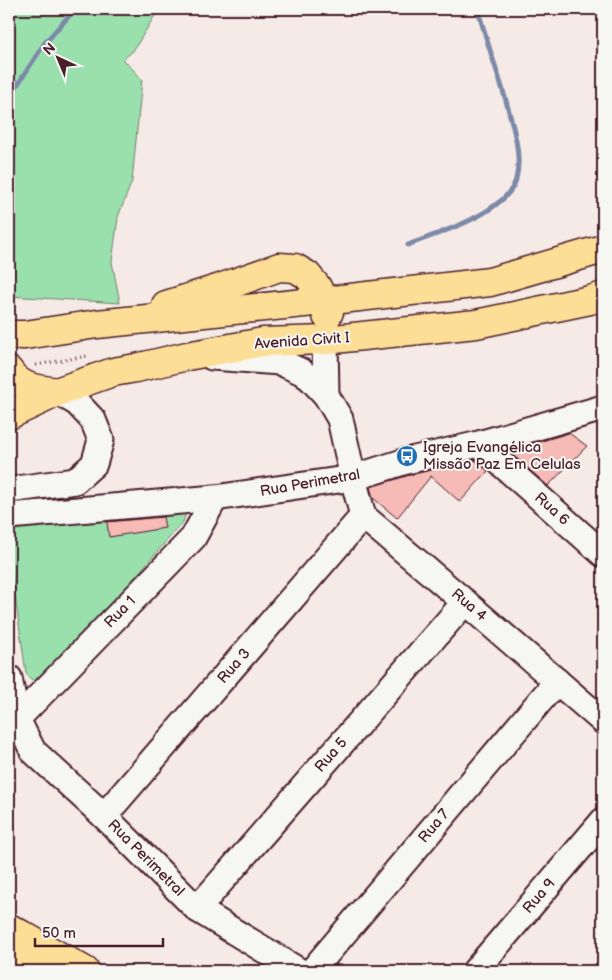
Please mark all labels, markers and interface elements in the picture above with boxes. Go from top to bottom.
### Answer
north arrow [32,32,82,82]
text: N [40,39,59,59]
street label: Avenida Civit I [254,328,351,354]
place label: Igreja Evangélica Missão Paz Em Celulas [423,438,581,474]
bus stop icon: Igreja Evangélica Missão Paz Em Celulas [395,444,419,468]
street label: Rua Perimetral [259,465,361,501]
street label: Rua 6 [531,488,573,530]
street label: Rua 4 [447,585,491,625]
street label: Rua 1 [100,592,140,632]
street label: Rua 3 [213,644,255,688]
street label: Rua 5 [311,734,351,776]
street label: Rua 7 [414,805,454,847]
street label: Rua Perimetral [104,816,188,900]
street label: Rua 9 [519,875,559,917]
scale bar [35,915,162,947]
text: 50 m [42,924,76,943]

